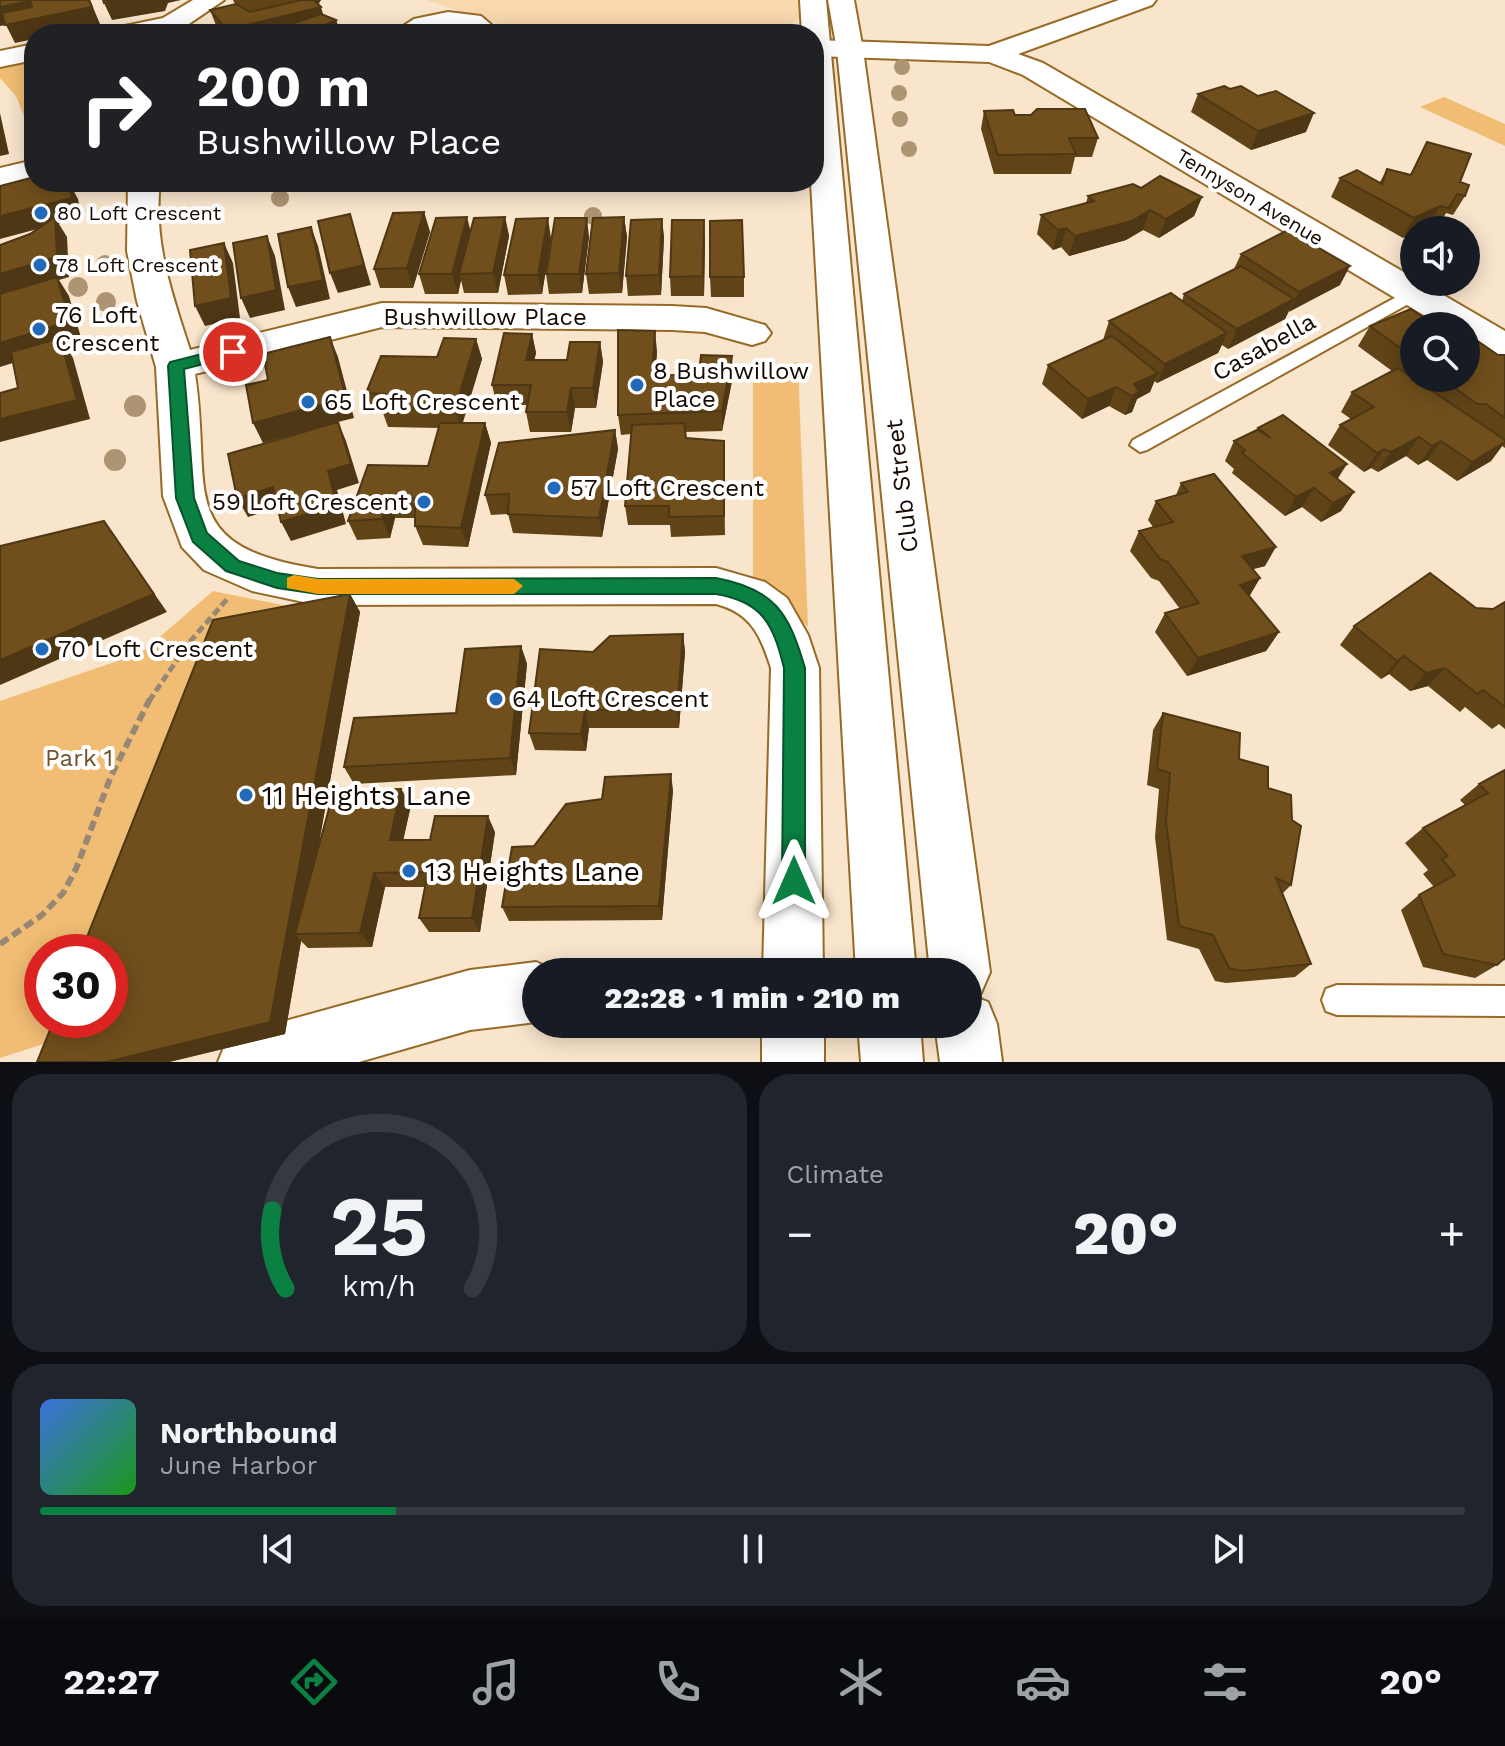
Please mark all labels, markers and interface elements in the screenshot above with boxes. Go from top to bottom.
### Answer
text: 200 m [196,54,370,120]
icon: right [64,56,168,160]
text: Bushwillow Place [196,121,501,163]
street label: Tennyson Avenue [1172,144,1328,250]
place label: 80 Loft Crescent [57,201,222,225]
marker: 80 Loft Crescent [32,204,50,222]
map controls [1400,216,1480,392]
button: sound [1400,216,1480,296]
place label: 78 Loft Crescent [56,253,219,277]
marker: 78 Loft Crescent [31,256,49,274]
place label: 76 Loft Crescent [55,301,159,357]
street label: Bushwillow Place [383,303,587,331]
street label: Casabella [1208,307,1320,387]
button: search [1400,312,1480,392]
pin [199,318,267,386]
marker: 76 Loft Crescent [30,320,48,338]
icon: arrive [211,330,255,374]
place label: 8 Bushwillow Place [653,357,809,413]
marker: 8 Bushwillow Place [628,376,646,394]
place label: 65 Loft Crescent [324,388,520,416]
marker: 65 Loft Crescent [299,393,317,411]
street label: Club Street [880,418,924,554]
place label: 57 Loft Crescent [570,474,764,502]
marker: 57 Loft Crescent [545,479,563,497]
place label: 59 Loft Crescent [212,488,408,516]
marker: 59 Loft Crescent [415,493,433,511]
place label: 70 Loft Crescent [58,635,253,663]
marker: 70 Loft Crescent [33,640,51,658]
place label: 64 Loft Crescent [512,685,709,713]
marker: 64 Loft Crescent [487,690,505,708]
park label: Park 1 [45,744,113,772]
place label: 11 Heights Lane [262,779,471,812]
marker: 11 Heights Lane [237,786,255,804]
position arrow [752,839,836,923]
place label: 13 Heights Lane [425,855,640,888]
marker: 13 Heights Lane [400,862,418,880]
speed limit sign: 30 [24,934,128,1038]
text: 22:28 · 1 min · 210 m [604,980,900,1015]
text: Climate [787,1159,884,1189]
text: 25 [330,1178,428,1275]
text: 20° [1073,1198,1179,1269]
text: − [787,1208,813,1260]
text: + [1438,1208,1465,1260]
text: km/h [342,1269,416,1303]
text: Northbound [160,1415,337,1450]
text: June Harbor [160,1450,317,1480]
icon: previous [256,1527,300,1571]
icon: pause [731,1527,775,1571]
icon: next [1206,1527,1250,1571]
icon: directions [286,1654,342,1710]
icon: music [468,1654,524,1710]
icon: phone [650,1654,706,1710]
icon: climate [833,1654,889,1710]
icon: car [1015,1654,1071,1710]
icon: filters [1197,1654,1253,1710]
text: 22:27 [63,1661,160,1703]
text: 20° [1379,1661,1442,1703]

